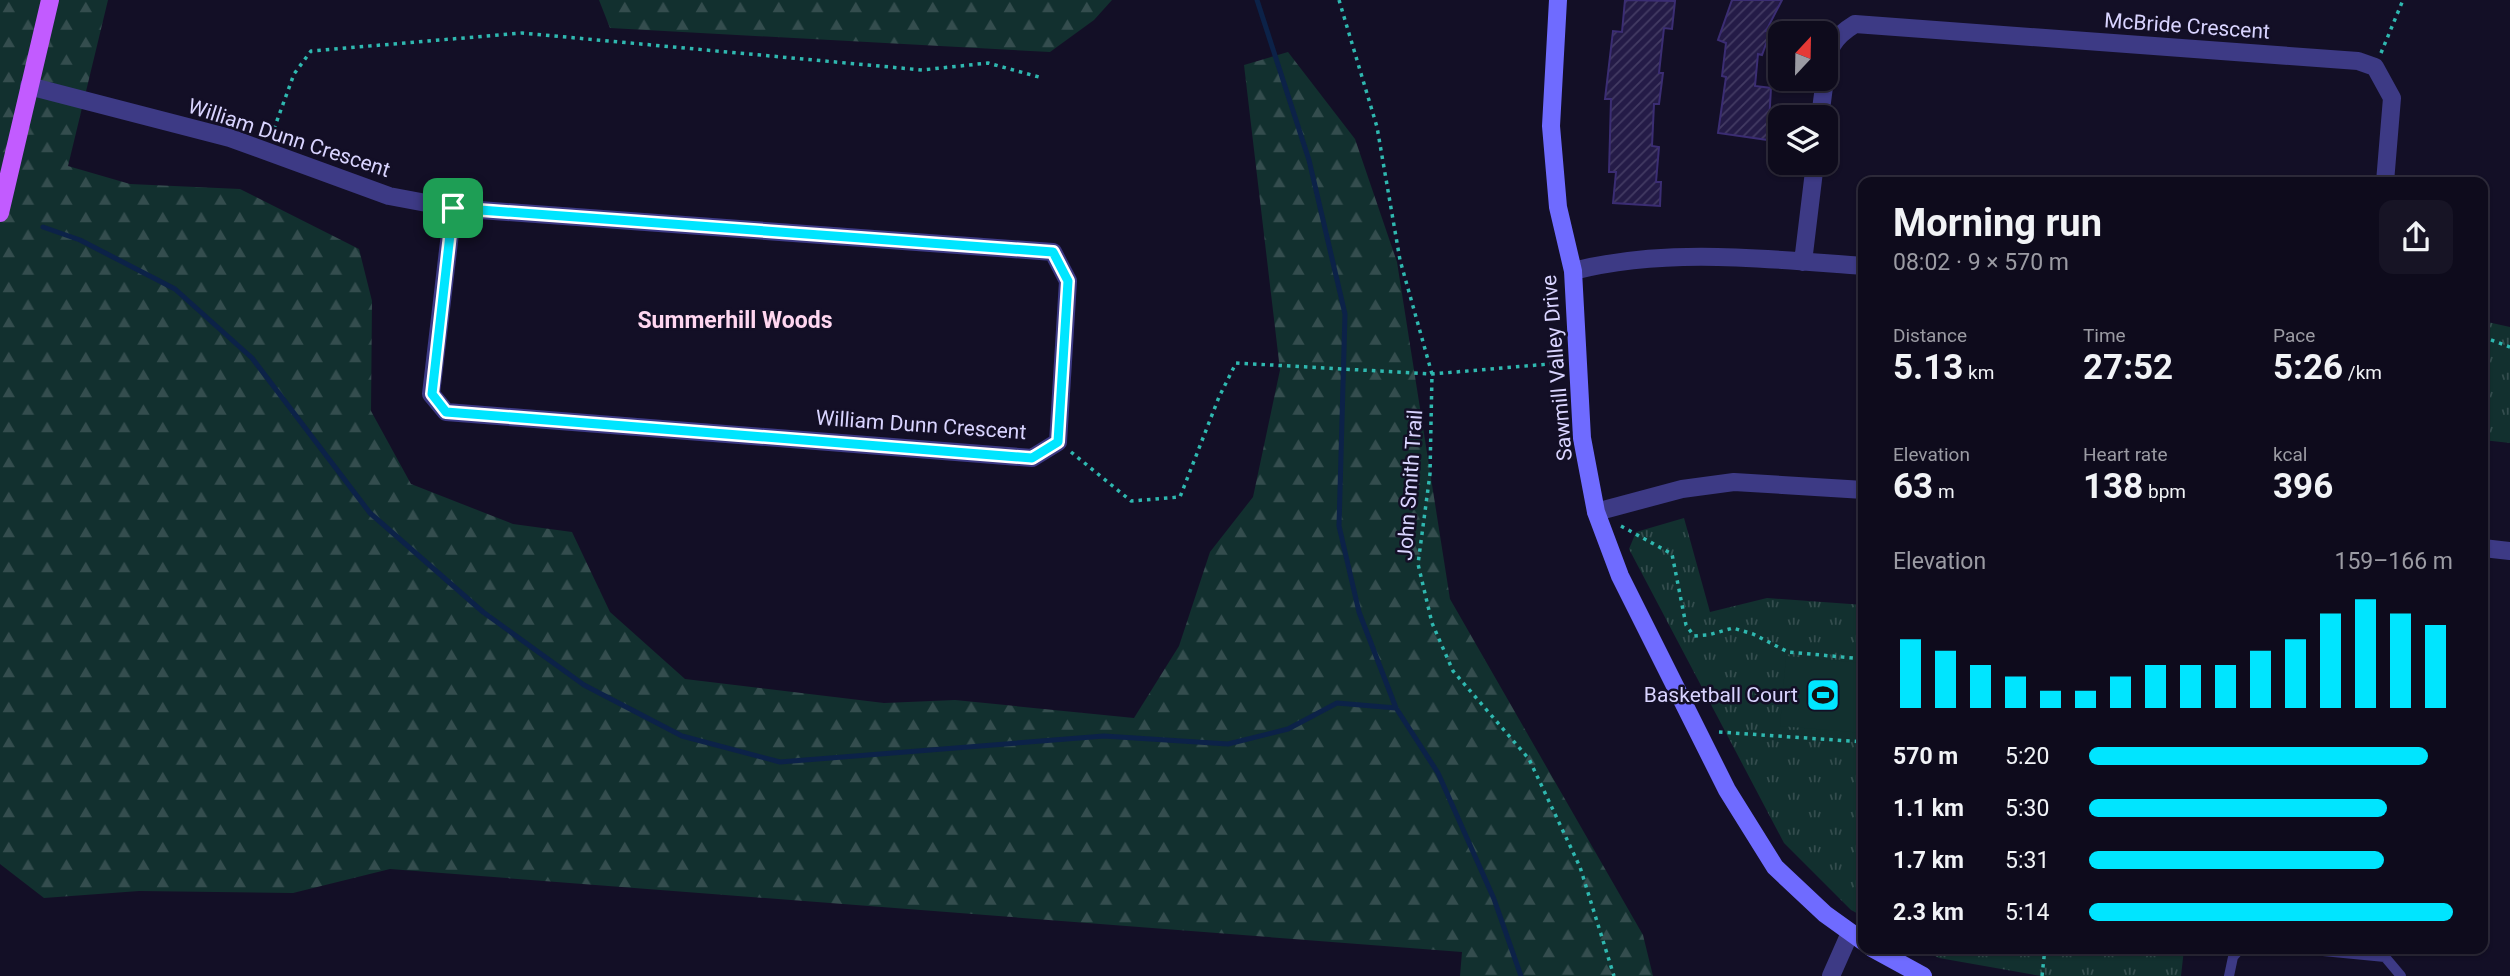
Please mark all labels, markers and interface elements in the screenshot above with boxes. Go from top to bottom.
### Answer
street label: McBride Crescent [2103,8,2271,44]
north arrow [1768,21,1838,91]
map controls [1768,21,1838,175]
street label: William Dunn Crescent [185,94,393,182]
button: layers [1768,105,1838,175]
pin [423,178,483,238]
icon: arrive [434,189,472,227]
button: share [2379,200,2453,274]
text: Morning run [1893,201,2102,245]
text: 08:02 · 9 × 570 m [1893,249,2069,276]
street label: Sawmill Valley Drive [1537,274,1577,462]
district label: Summerhill Woods [637,307,833,334]
text: Distance [1893,324,1967,347]
text: Time [2083,324,2126,347]
text: Pace [2273,324,2315,347]
text: 5.13 [1893,347,1963,388]
text: 27:52 [2083,347,2173,388]
text: 5:26 [2273,347,2343,388]
text: km [1963,361,1994,384]
text: /km [2343,361,2382,384]
street label: William Dunn Crescent [815,406,1027,444]
street label: John Smith Trail [1393,409,1427,561]
text: Elevation [1893,443,1970,466]
text: Heart rate [2083,443,2168,466]
text: kcal [2273,443,2307,466]
text: 63 [1893,466,1933,507]
text: 138 [2083,466,2143,507]
text: 396 [2273,466,2333,507]
text: m [1933,480,1955,503]
text: bpm [2143,480,2186,503]
text: Elevation [1893,548,1986,575]
text: 159–166 m [2334,548,2453,575]
sports icon: Basketball Court [1804,676,1842,714]
place label: Basketball Court [1644,683,1798,707]
text: 570 m [1893,743,1958,770]
text: 5:20 [2005,743,2049,770]
text: 1.1 km [1893,795,1964,822]
text: 5:30 [2005,795,2049,822]
text: 1.7 km [1893,847,1964,874]
text: 5:31 [2005,847,2049,874]
text: 2.3 km [1893,899,1964,926]
text: 5:14 [2005,899,2049,926]

